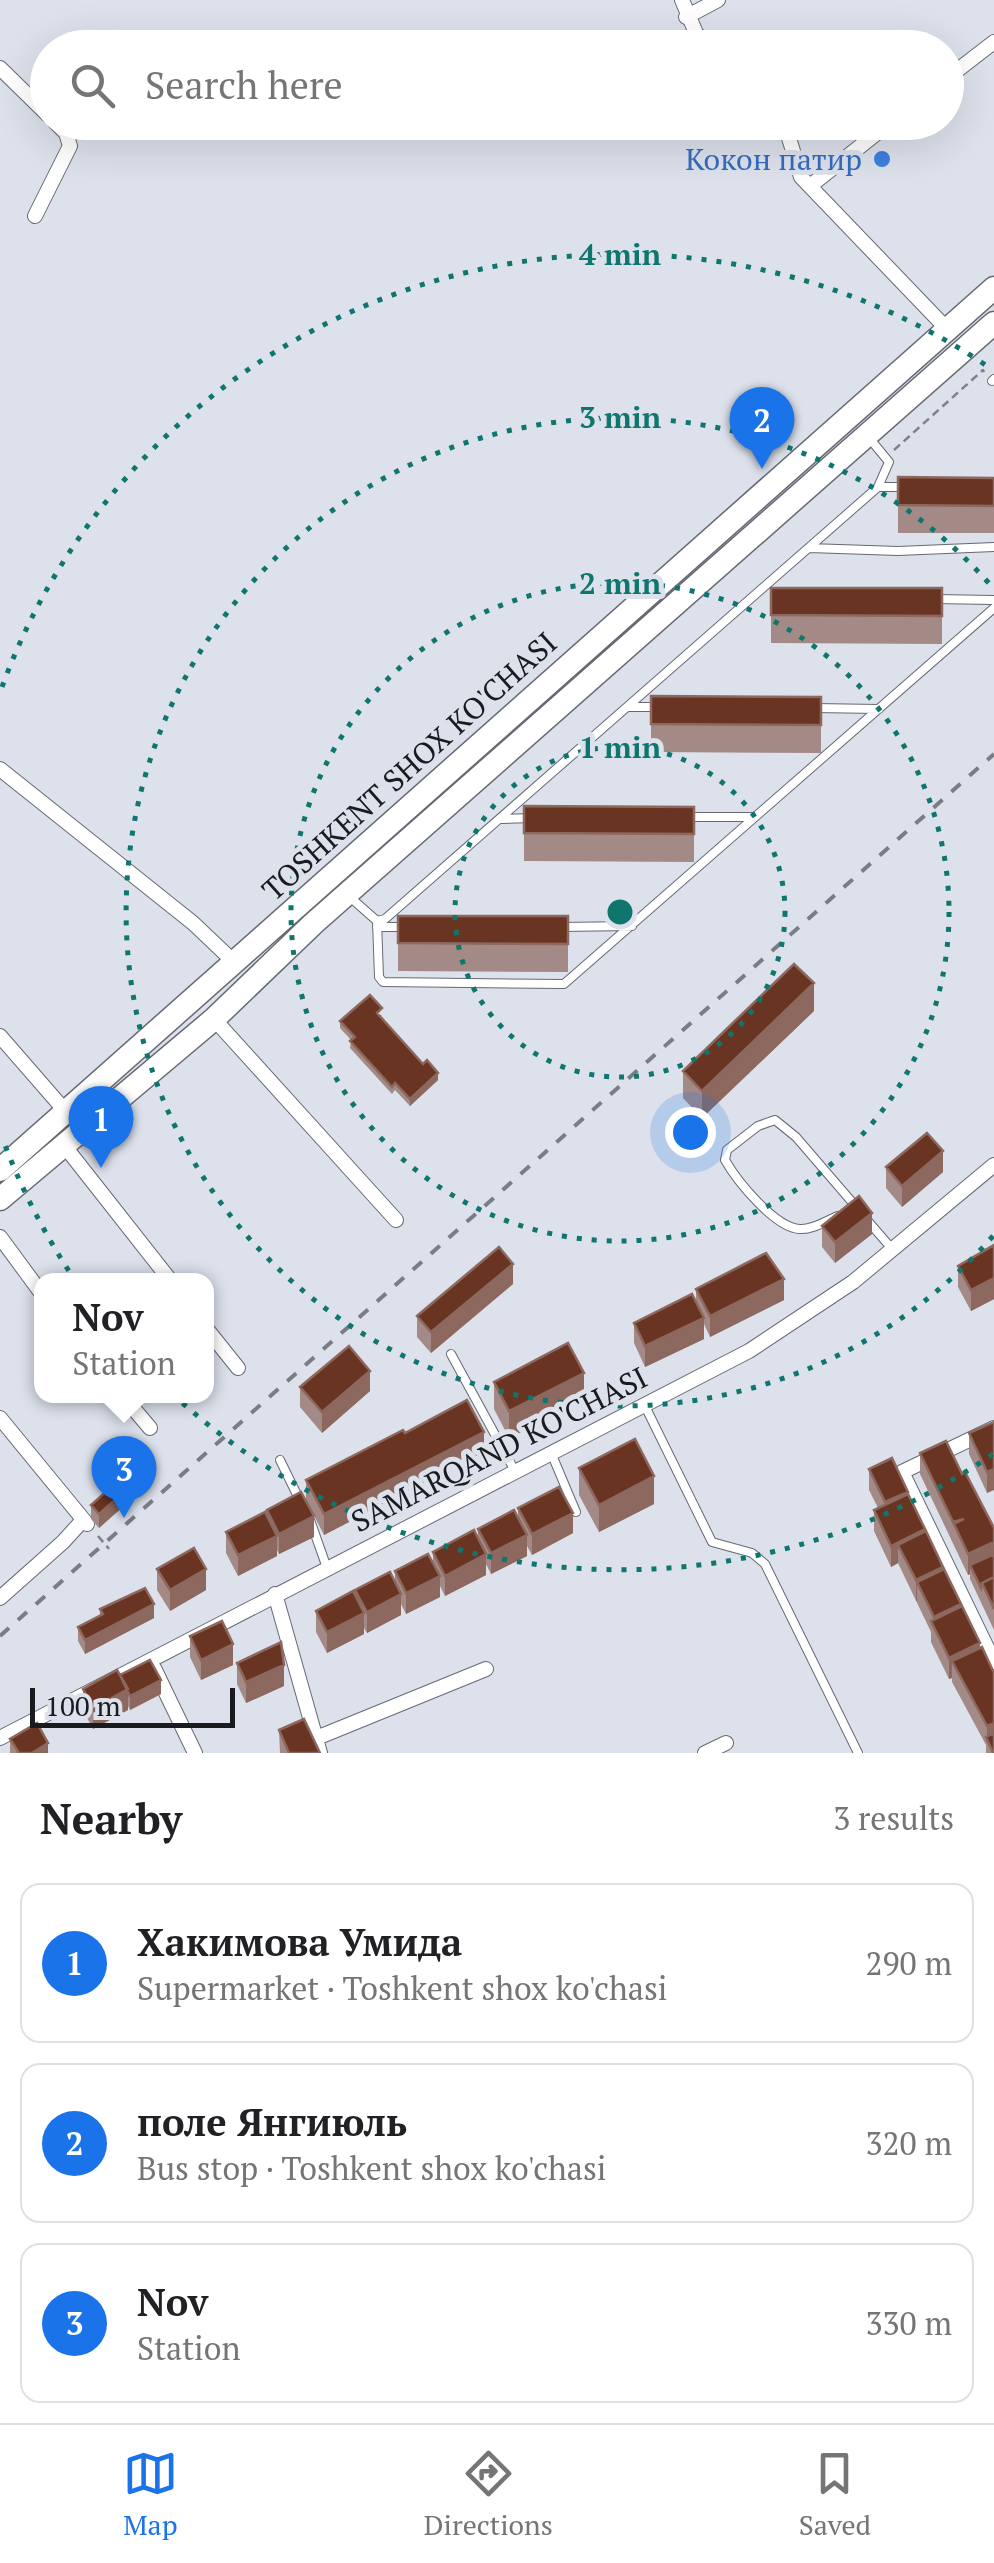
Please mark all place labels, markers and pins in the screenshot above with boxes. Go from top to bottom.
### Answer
place label: Кокон патир [685,139,862,179]
marker: Кокон патир [871,148,893,170]
pin: 2 [730,386,794,469]
centre of rings [602,894,638,930]
pin: 1 [68,1086,134,1168]
pin: 3 [92,1436,156,1518]

